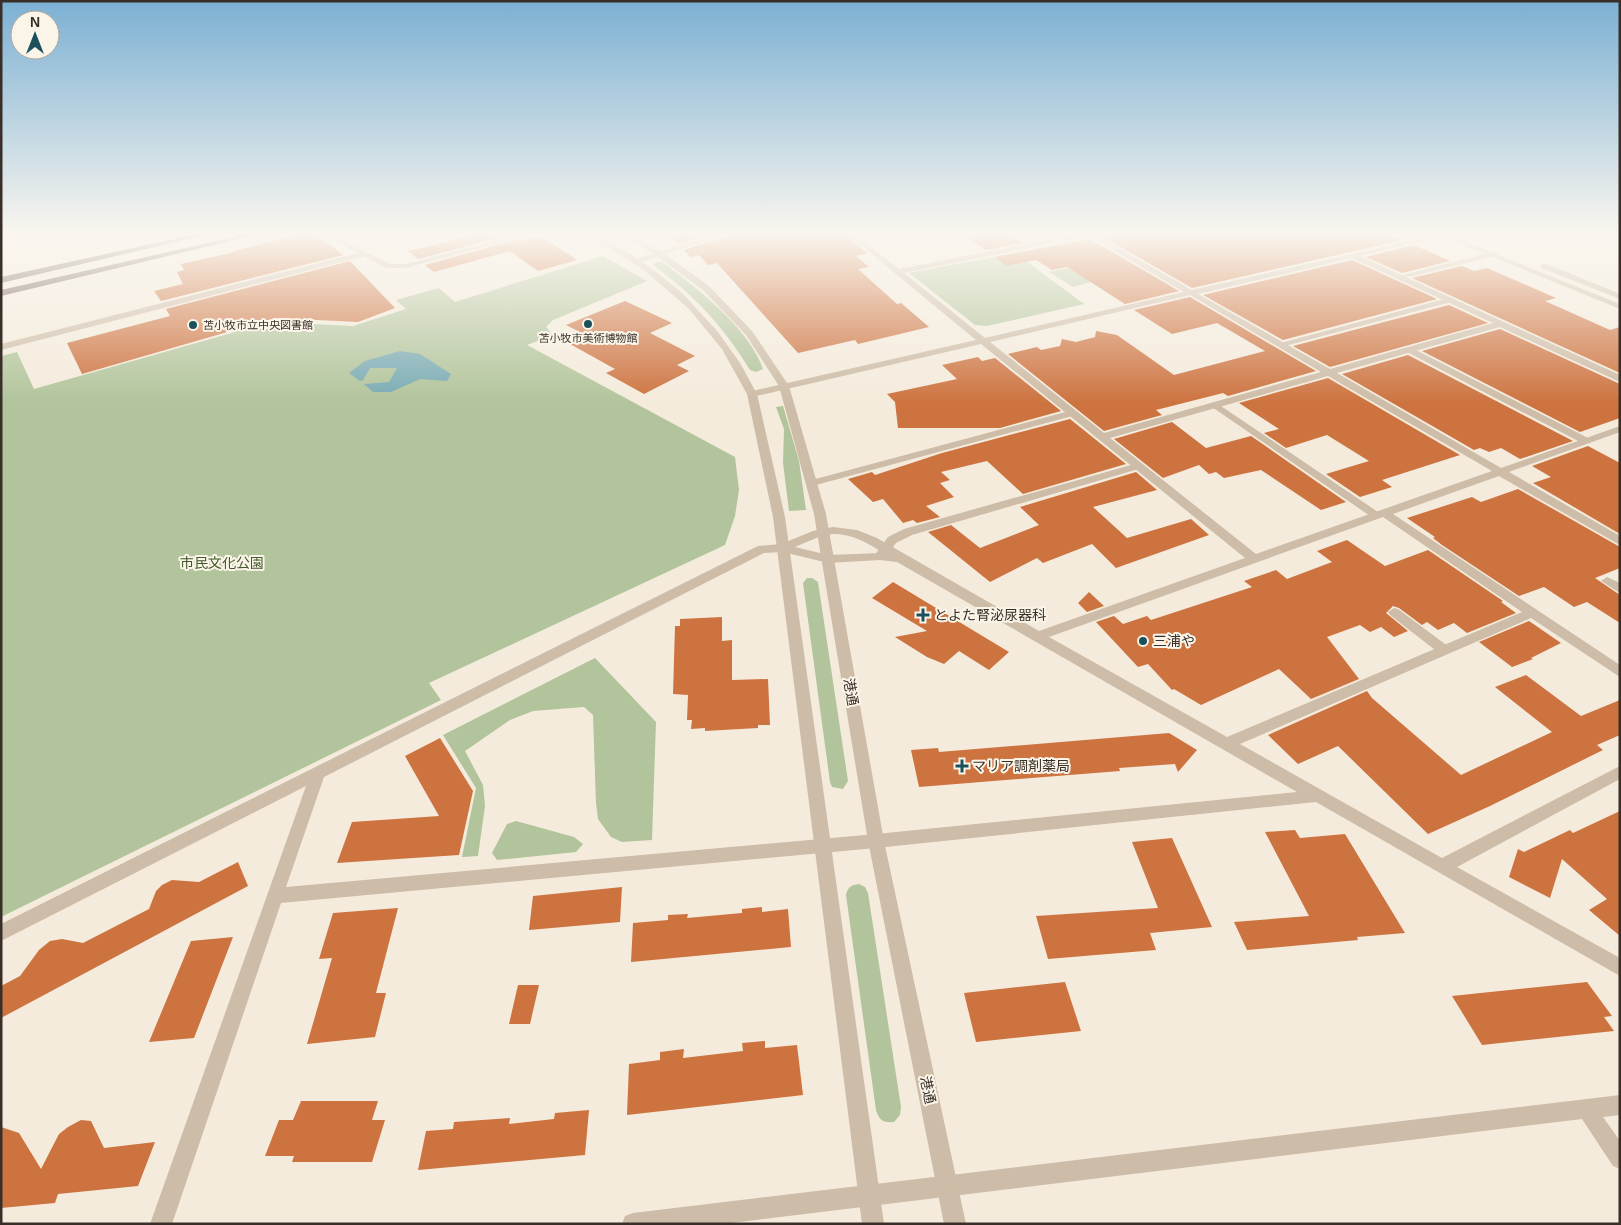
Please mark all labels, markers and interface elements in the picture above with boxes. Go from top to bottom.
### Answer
north arrow [10,10,60,60]
text: N [30,14,40,30]
marker: 苫小牧市美術博物館 [582,318,594,330]
marker: 苫小牧市立中央図書館 [187,319,199,331]
place label: 苫小牧市立中央図書館 [203,319,313,331]
place label: 苫小牧市美術博物館 [539,332,638,344]
park label: 市民文化公園 [180,555,264,571]
place label: とよた腎泌尿器科 [934,607,1046,623]
marker: とよた腎泌尿器科 [916,608,930,622]
place label: 三浦や [1153,633,1195,649]
marker: 三浦や [1137,635,1149,647]
street label: 港通 [841,677,861,707]
place label: マリア調剤薬局 [972,758,1070,774]
marker: マリア調剤薬局 [956,760,968,772]
street label: 港通 [917,1075,939,1105]

